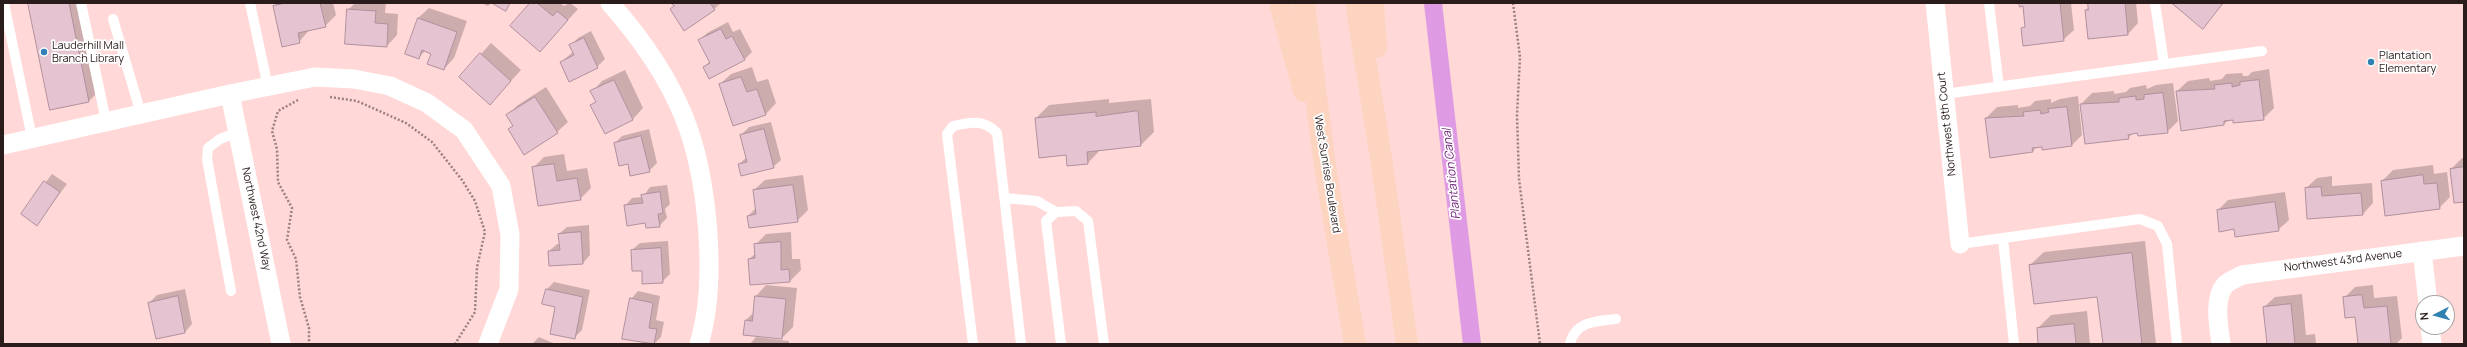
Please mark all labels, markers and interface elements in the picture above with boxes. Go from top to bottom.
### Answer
place label: Lauderhill Mall Branch Library [52,39,124,65]
marker: Lauderhill Mall Branch Library [39,47,49,57]
place label: Plantation Elementary [2379,49,2436,75]
marker: Plantation Elementary [2366,57,2376,67]
street label: Northwest 8th Court [1935,71,1959,177]
street label: West Sunrise Boulevard [1311,114,1343,234]
water label: Plantation Canal [1440,128,1464,220]
street label: Northwest 42nd Way [239,166,273,272]
street label: Northwest 43rd Avenue [2283,247,2403,275]
north arrow [2415,295,2455,335]
text: N [2416,311,2431,321]

